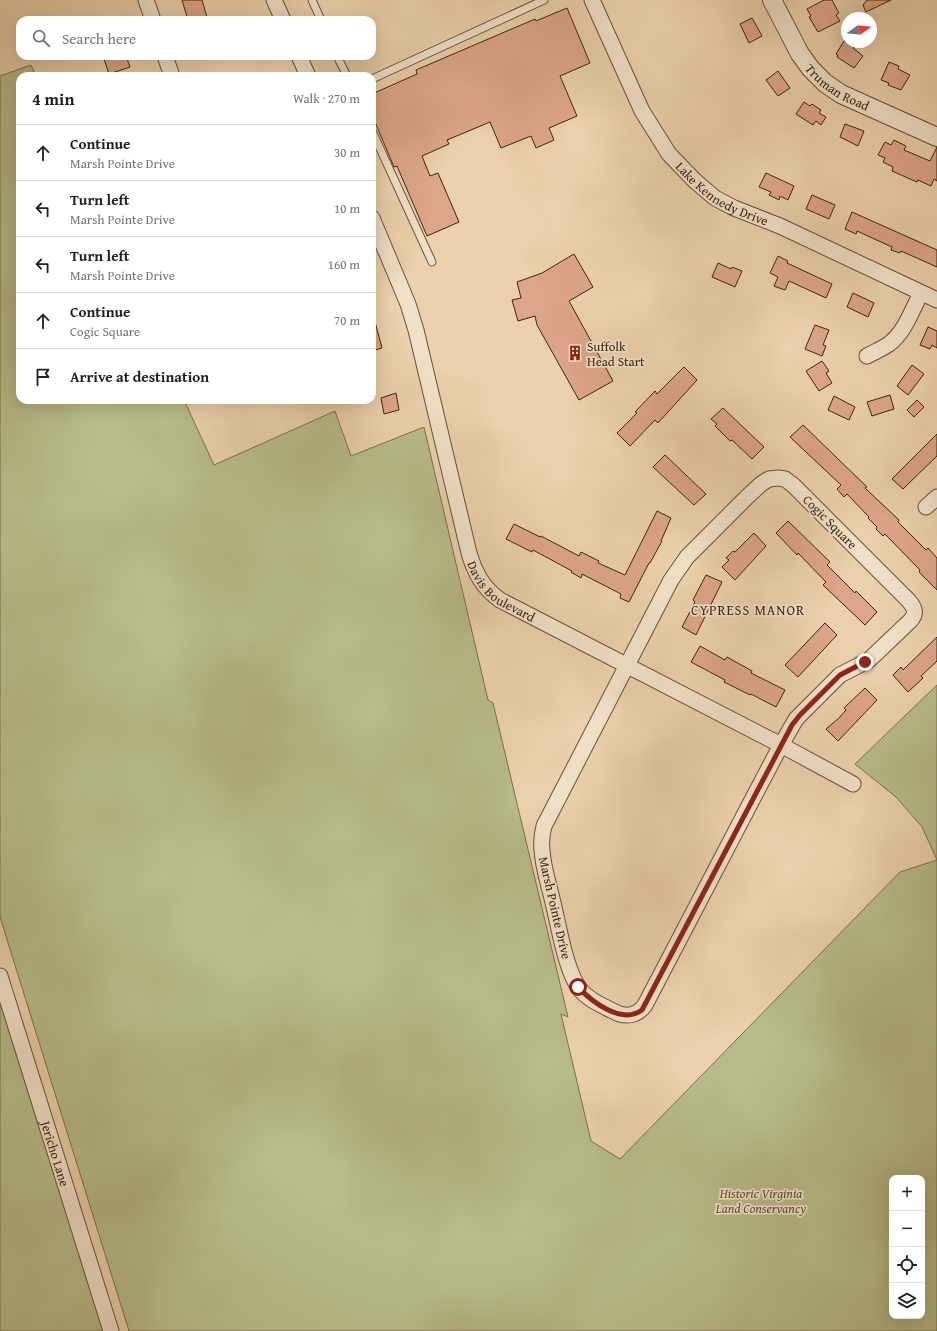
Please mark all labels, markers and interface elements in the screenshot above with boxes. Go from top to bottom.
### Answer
north arrow [841,12,877,48]
search box [16,16,376,60]
icon: search [30,27,52,49]
text: Search here [62,28,136,49]
street label: Truman Road [801,60,873,115]
text: 4 min [32,86,74,111]
text: Walk · 270 m [293,89,360,108]
text: Continue [70,133,131,154]
icon: ahead [32,142,54,164]
text: 30 m [334,143,360,162]
text: Marsh Pointe Drive [70,154,175,173]
street label: Lake Kennedy Drive [672,157,771,230]
text: Turn left [70,189,129,210]
icon: left [32,198,54,220]
text: 10 m [334,199,360,218]
text: Marsh Pointe Drive [70,210,175,229]
text: Turn left [70,245,129,266]
icon: left [32,254,54,276]
text: 160 m [328,255,360,274]
text: Marsh Pointe Drive [70,266,175,285]
text: Continue [70,301,131,322]
icon: ahead [32,310,54,332]
text: 70 m [334,311,360,330]
text: Cogic Square [70,322,140,341]
place label: Suffolk Head Start [587,337,645,371]
building icon: Suffolk Head Start [566,344,584,362]
icon: arrive [32,366,54,388]
text: Arrive at destination [70,366,209,387]
street label: Cogic Square [799,491,861,553]
street label: Davis Boulevard [463,558,539,626]
district label: CYPRESS MANOR [691,600,805,620]
route end [856,653,874,671]
street label: Marsh Pointe Drive [534,855,576,961]
route start [569,978,587,996]
street label: Jericho Lane [36,1117,75,1189]
map controls [889,1175,925,1319]
button: + [889,1175,925,1211]
park label: Historic Virginia Land Conservancy [715,1184,806,1218]
button: − [889,1211,925,1247]
button: locate [889,1247,925,1283]
button: layers [889,1283,925,1319]

